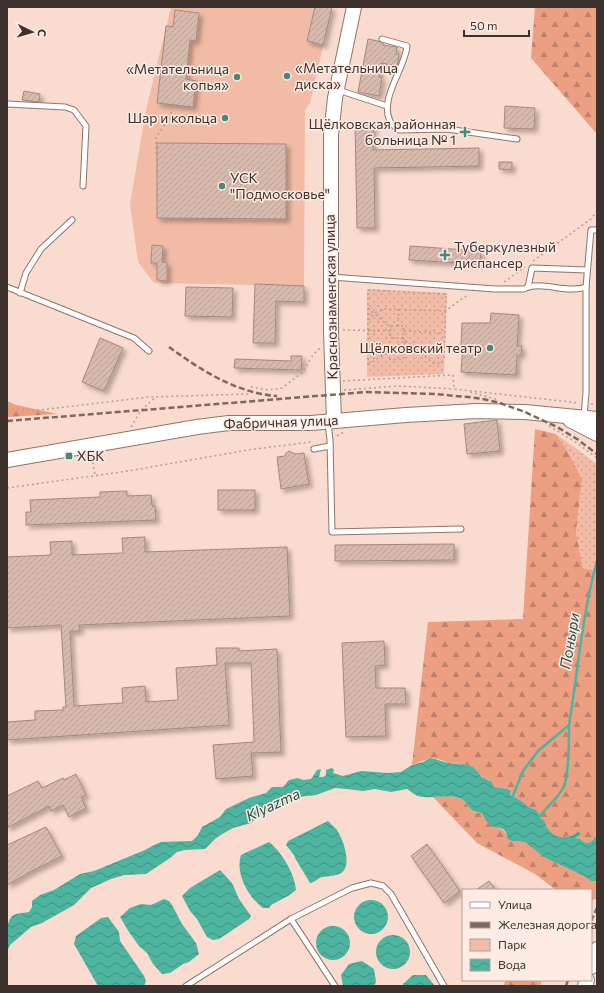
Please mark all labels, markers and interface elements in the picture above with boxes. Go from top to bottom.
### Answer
north arrow [12,12,52,52]
scale bar [464,12,529,38]
text: 50 m [470,18,498,32]
text: С [36,29,49,38]
place label: «Метательница диска» [295,59,398,92]
place label: «Метательница копья» [126,60,229,93]
marker: «Метательница диска» [282,71,292,81]
marker: «Метательница копья» [232,72,242,82]
place label: Шар и кольца [127,109,217,126]
marker: Шар и кольца [220,113,230,123]
place label: Щёлковская районная больница № 1 [308,115,456,148]
marker: Щёлковская районная больница № 1 [459,126,471,138]
place label: УСК "Подмосковье" [230,169,330,202]
marker: УСК "Подмосковье" [217,181,227,191]
street label: Краснознаменская улица [321,214,340,380]
place label: Туберкулезный диспансер [454,238,556,271]
marker: Туберкулезный диспансер [439,249,451,261]
place label: Щёлковский театр [360,339,482,356]
marker: Щёлковский театр [485,343,495,353]
street label: Фабричная улица [223,411,339,432]
place label: ХБК [77,447,105,464]
marker: ХБК [64,451,74,461]
water label: Поныри [555,611,583,670]
water label: Klyazma [243,784,303,824]
legend [462,889,592,981]
text: Улица [498,897,532,911]
text: Железная дорога [498,917,597,931]
text: Парк [498,937,527,951]
text: Вода [498,957,526,971]

